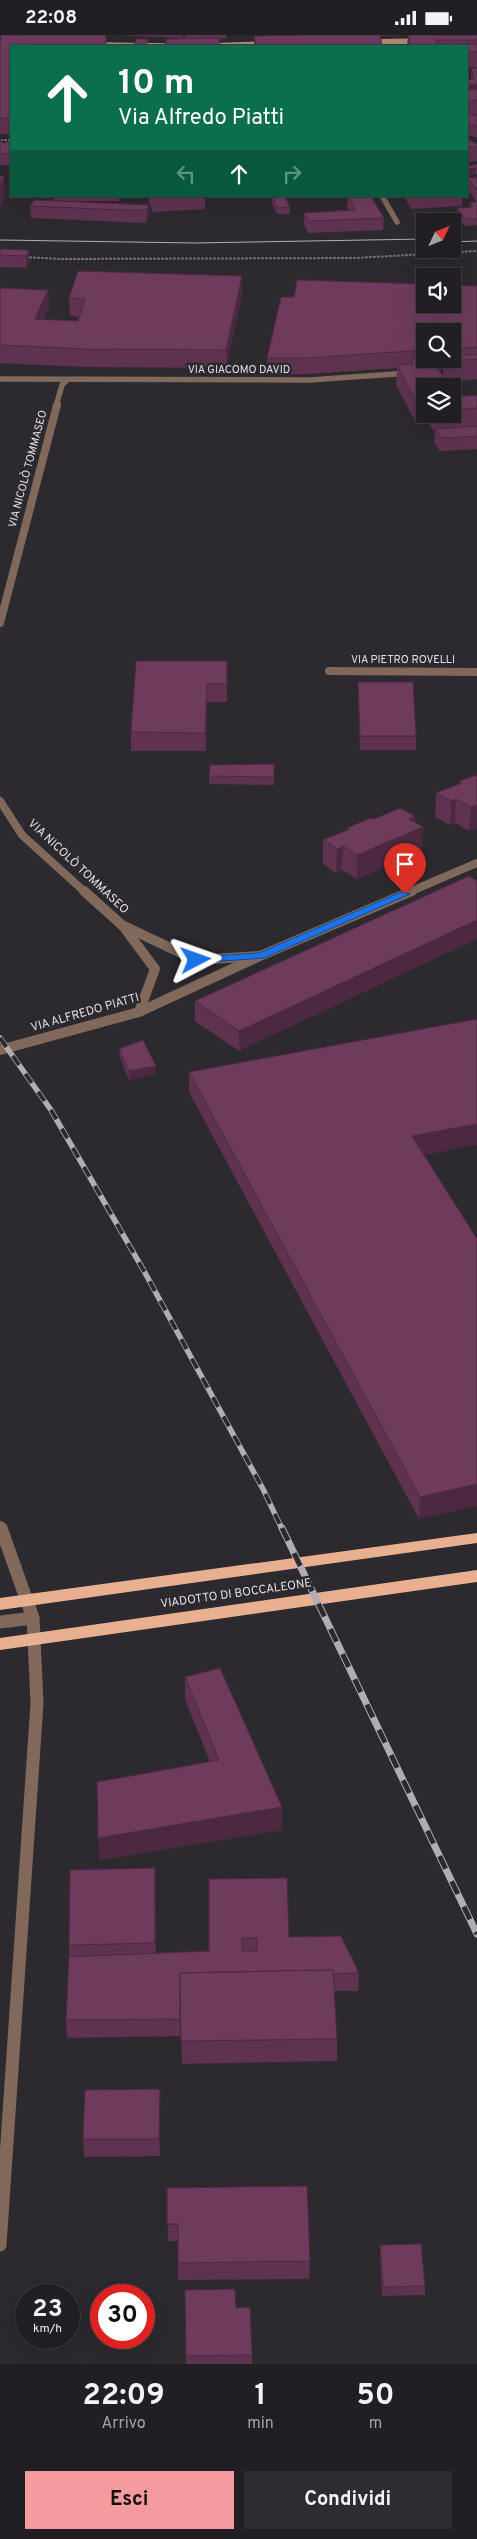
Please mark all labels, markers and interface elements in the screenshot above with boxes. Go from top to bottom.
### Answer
text: 22:08 [25,6,77,30]
text: 10 m [118,62,194,106]
icon: ahead [35,65,100,130]
text: Via Alfredo Piatti [118,105,284,132]
icon: left [172,160,200,188]
icon: ahead [225,160,253,188]
icon: right [278,160,306,188]
north arrow [416,213,461,257]
map controls [416,213,461,423]
button: sound [416,268,461,313]
button: search [416,323,461,368]
street label: VIA GIACOMO DAVID [188,363,290,377]
button: layers [416,378,461,423]
street label: VIA NICOLÒ TOMMASEO [5,408,50,529]
street label: VIA PIETRO ROVELLI [351,653,455,667]
street label: VIA NICOLÒ TOMMASEO [24,816,132,918]
pin [384,843,426,894]
icon: arrive [391,850,419,878]
position arrow [169,933,221,985]
street label: VIA ALFREDO PIATTI [29,990,141,1036]
street label: VIADOTTO DI BOCCALEONE [159,1575,313,1613]
speed limit sign: 30 [90,2284,155,2349]
text: 23 [32,2294,63,2326]
text: km/h [33,2321,62,2337]
text: 22:09 [83,2378,165,2415]
text: 1 [255,2378,267,2415]
text: 50 [356,2378,394,2415]
text: Arrivo [101,2414,146,2434]
text: min [247,2414,274,2434]
text: m [369,2414,382,2434]
button: Esci [25,2471,234,2529]
button: Condividi [244,2471,452,2529]

